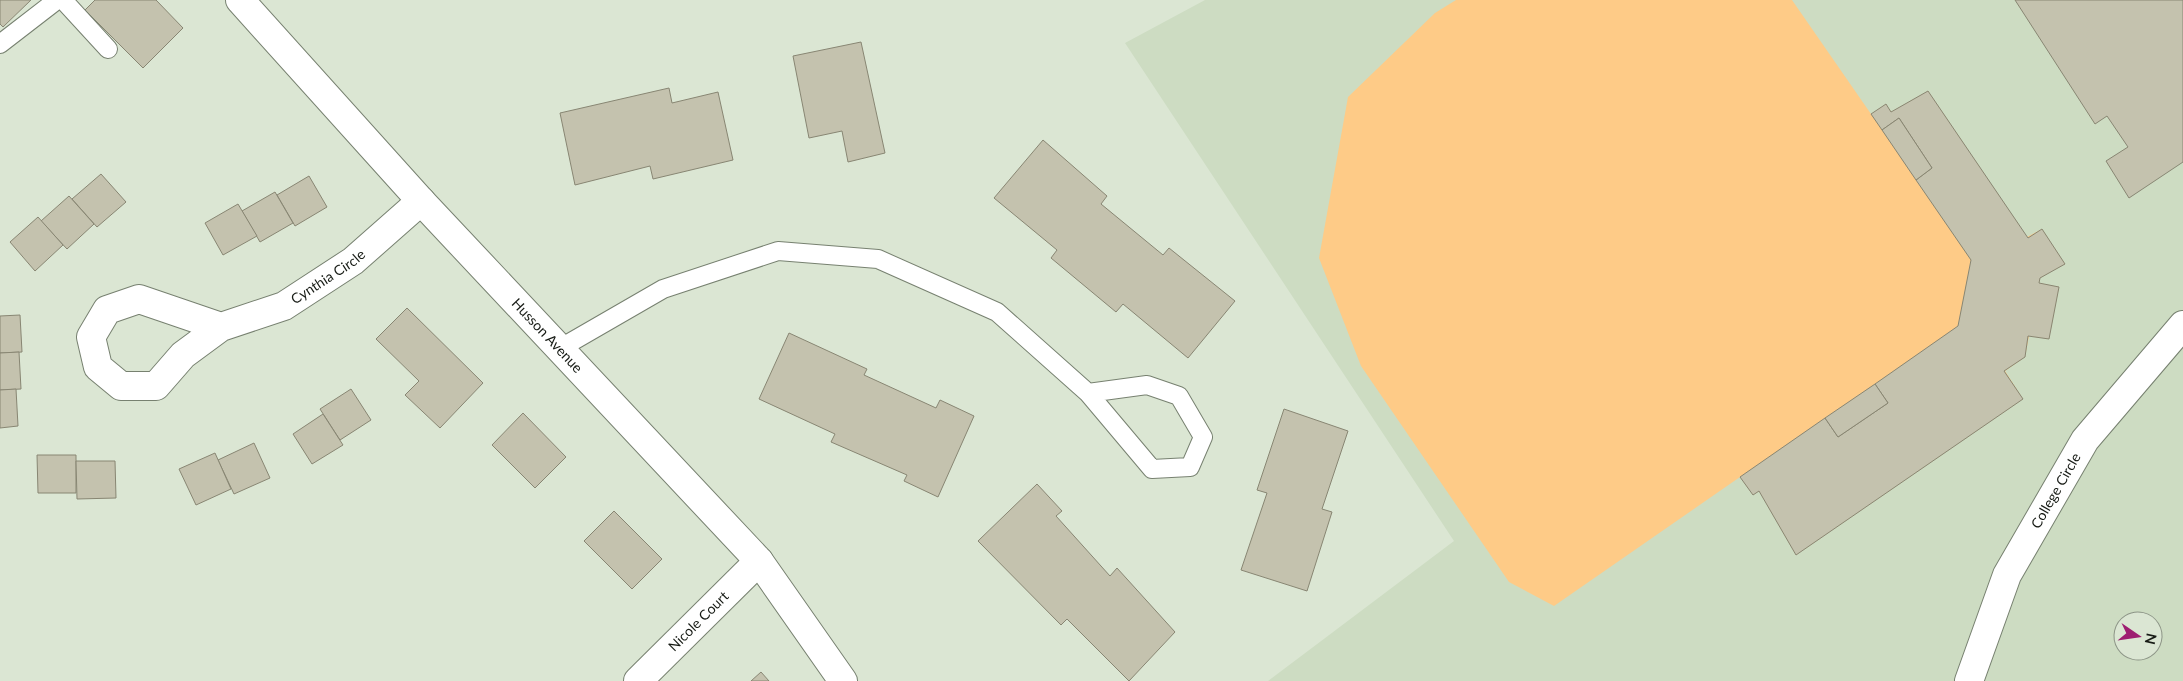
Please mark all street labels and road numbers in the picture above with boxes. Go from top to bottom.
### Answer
street label: Cynthia Circle [287,245,368,307]
street label: Husson Avenue [509,294,587,376]
street label: College Circle [2027,450,2084,531]
street label: Nicole Court [664,587,732,654]

